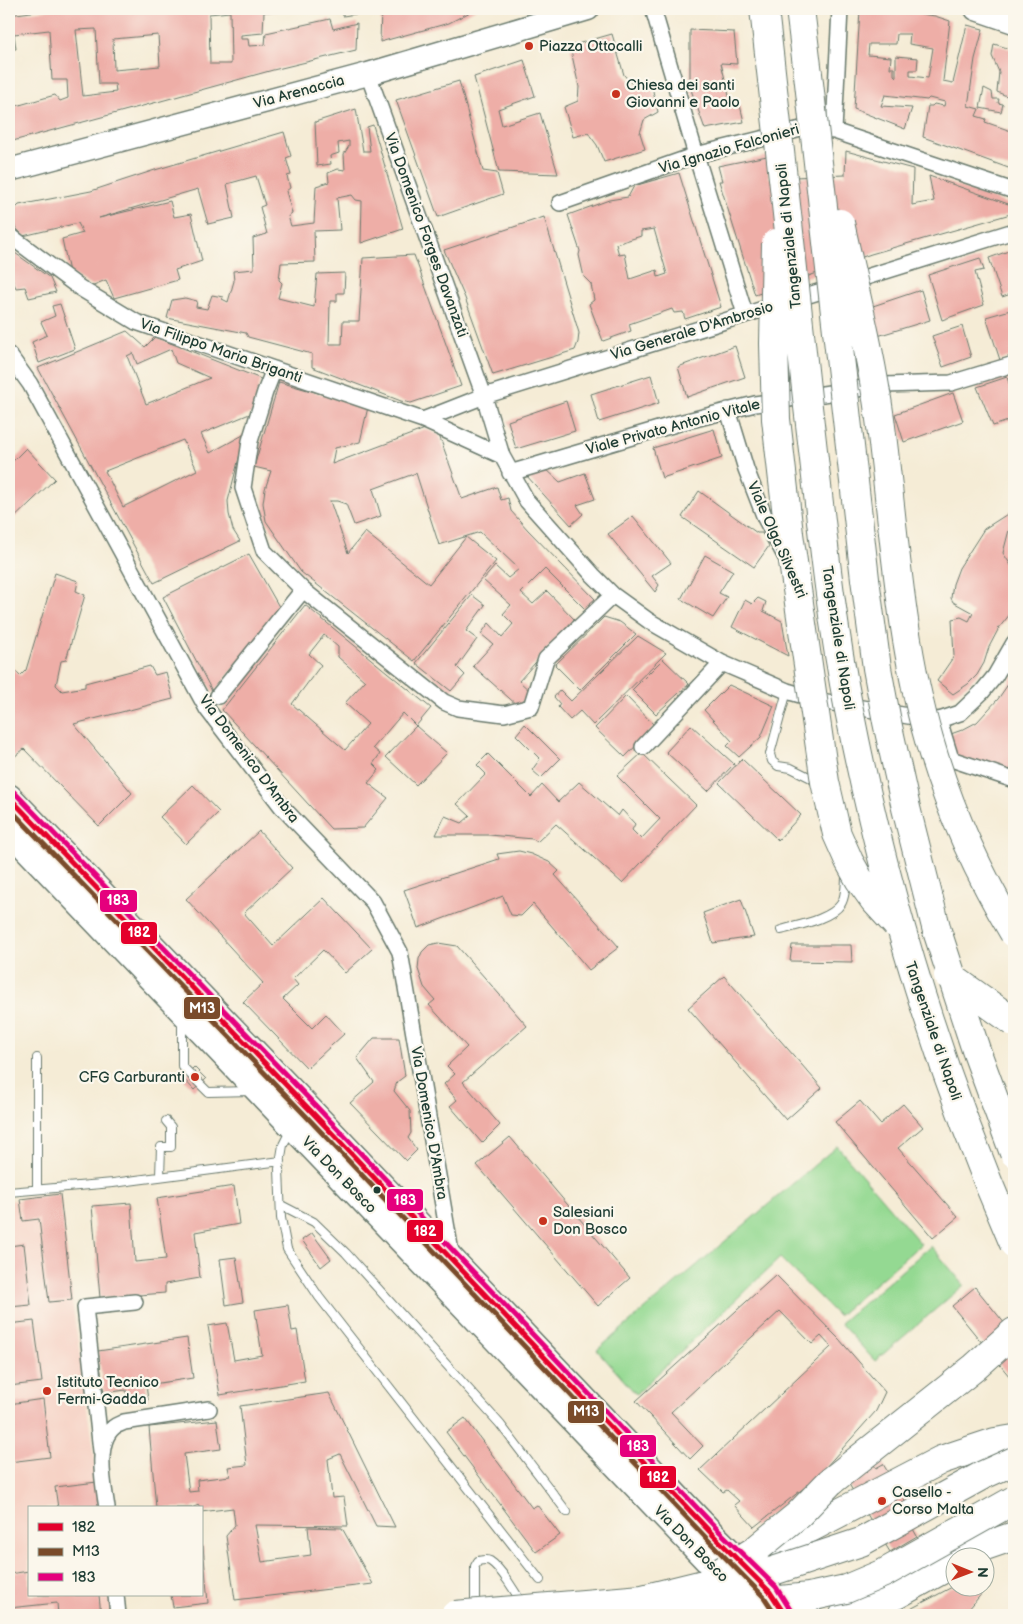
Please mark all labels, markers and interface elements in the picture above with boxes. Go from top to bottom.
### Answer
place label: Piazza Ottocalli [539,37,643,56]
marker: Piazza Ottocalli [523,40,535,52]
street label: Via Arenaccia [251,71,347,113]
place label: Chiesa dei santi Giovanni e Paolo [626,76,740,112]
marker: Chiesa dei santi Giovanni e Paolo [610,88,622,100]
street label: Via Ignazio Falconieri [657,120,801,178]
street label: Via Domenico Forges Davanzati [380,130,472,340]
street label: Tangenziale di Napoli [772,163,806,309]
street label: Via Generale D'Ambrosio [608,297,776,365]
street label: Via Filippo Maria Briganti [137,314,305,388]
street label: Viale Privato Antonio Vitale [584,395,762,459]
street label: Viale Olga Silvestri [743,479,811,601]
street label: Tangenziale di Napoli [817,565,859,711]
street label: Via Domenico D'Ambra [195,691,303,827]
line badge: 183 [99,889,138,913]
text: 183 [107,892,129,909]
line badge: 182 [120,921,158,945]
text: 182 [128,924,151,941]
street label: Tangenziale di Napoli [900,959,966,1103]
line badge: M13 [183,996,221,1020]
text: M13 [189,1000,215,1017]
street label: Via Domenico D'Ambra [406,1045,452,1201]
place label: CFG Carburanti [79,1068,185,1087]
marker: CFG Carburanti [189,1071,201,1083]
street label: Via Don Bosco [298,1133,380,1217]
unlabelled marker [372,1185,382,1195]
line badge: 183 [386,1188,424,1212]
text: 183 [394,1192,416,1209]
place label: Salesiani Don Bosco [553,1203,627,1239]
marker: Salesiani Don Bosco [537,1215,549,1227]
line badge: 182 [406,1219,444,1243]
text: 182 [414,1223,437,1240]
place label: Istituto Tecnico Fermi-Gadda [57,1373,159,1409]
marker: Istituto Tecnico Fermi-Gadda [41,1385,53,1397]
line badge: M13 [567,1400,605,1424]
text: M13 [573,1403,599,1420]
line badge: 183 [619,1434,657,1458]
text: 183 [627,1438,649,1455]
line badge: 182 [639,1465,677,1489]
text: 182 [647,1469,670,1486]
place label: Casello - Corso Malta [892,1483,974,1519]
marker: Casello - Corso Malta [876,1495,888,1507]
street label: Via Don Bosco [650,1502,732,1586]
legend [28,1506,202,1596]
text: 182 [72,1518,96,1537]
text: M13 [72,1542,100,1561]
north arrow [946,1546,996,1596]
text: N [974,1567,991,1578]
text: 183 [72,1568,96,1587]

